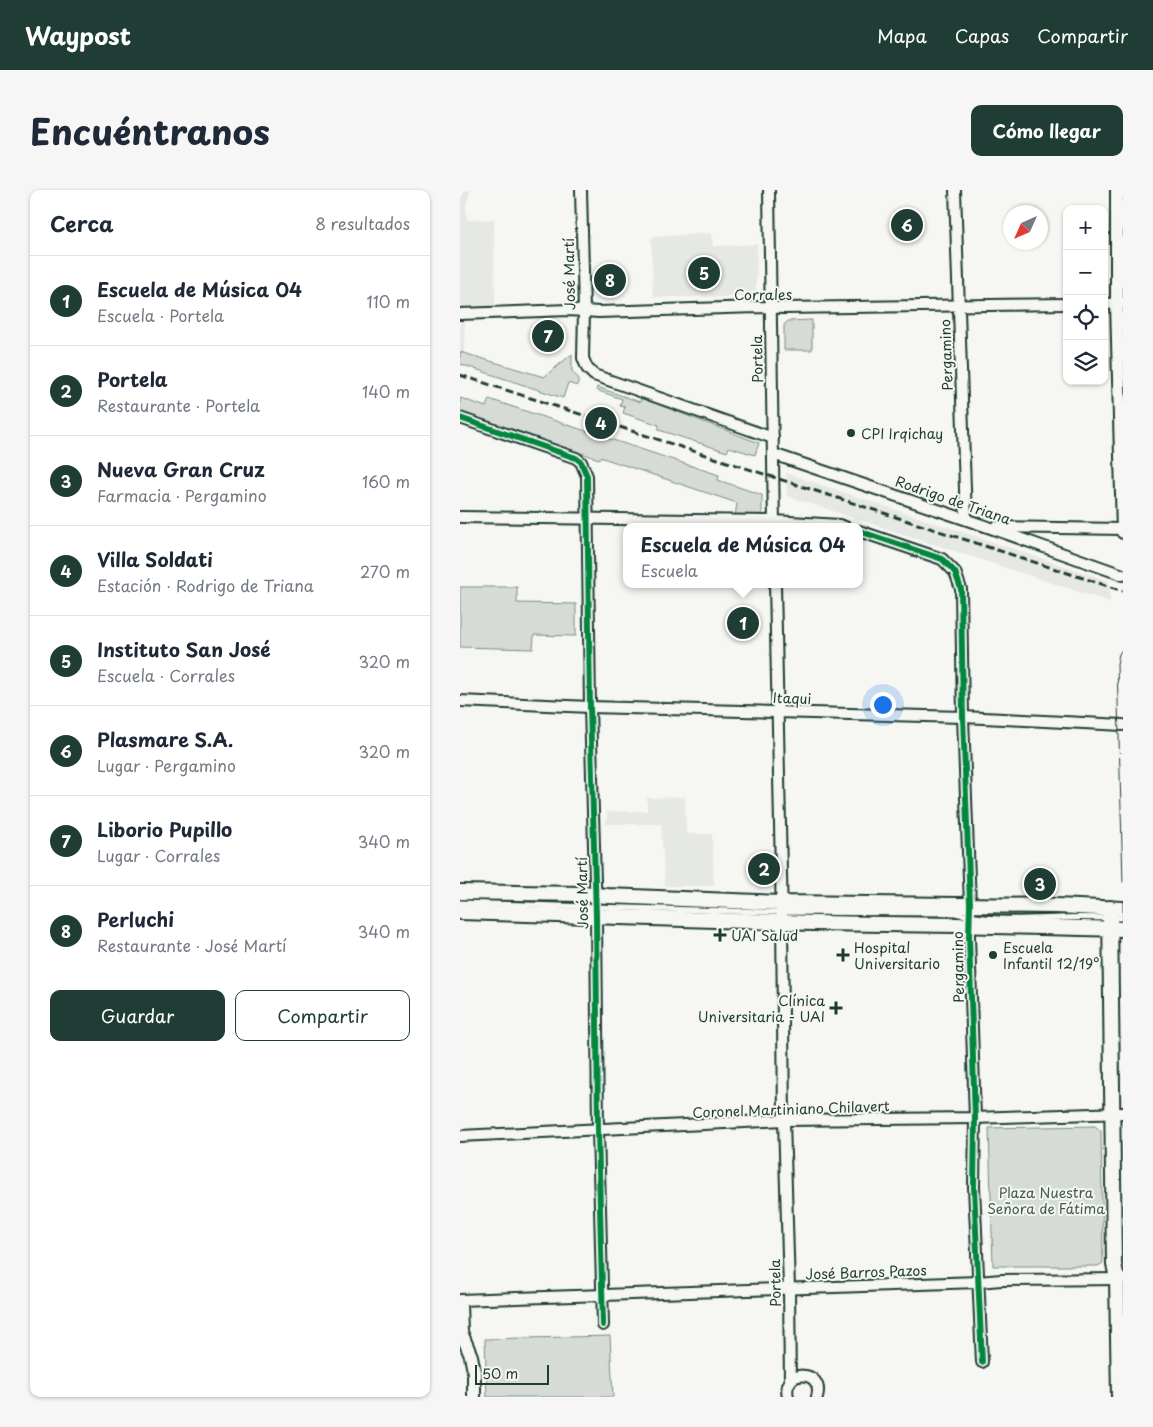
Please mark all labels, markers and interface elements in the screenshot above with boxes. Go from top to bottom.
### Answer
text: Waypost [25,17,131,53]
text: Mapa [877,22,927,49]
text: Capas [955,22,1009,49]
text: Compartir [1037,22,1128,49]
text: Encuéntranos [30,104,270,157]
button: Cómo llegar [971,105,1123,156]
north arrow [1003,205,1048,250]
map controls [1063,205,1108,385]
button: + [1063,205,1108,250]
pin: 6 [891,206,923,244]
text: Cerca [50,207,114,239]
text: 8 resultados [315,211,410,235]
street label: José Martí [558,238,580,310]
button: − [1063,250,1108,295]
pin: 5 [688,254,720,292]
pin: 8 [594,261,626,299]
text: Escuela de Música 04 [97,275,302,303]
street label: Corrales [734,284,792,305]
text: 1 [62,289,70,313]
text: 110 m [367,289,410,313]
button: locate [1063,295,1108,340]
text: Escuela · Portela [97,303,224,327]
pin: 7 [532,317,564,355]
street label: Pergamino [934,319,958,391]
street label: Portela [746,335,768,383]
button: layers [1063,340,1108,385]
text: Portela [97,365,168,393]
text: 2 [60,379,72,403]
text: 140 m [362,379,410,403]
text: Restaurante · Portela [97,393,260,417]
pin: 4 [585,404,617,442]
place label: CPI Irqichay [861,423,943,444]
marker: CPI Irqichay [845,427,857,439]
text: Nueva Gran Cruz [97,455,265,483]
text: 3 [61,469,71,493]
text: 160 m [362,469,410,493]
street label: Rodrigo de Triana [893,470,1014,530]
text: Farmacia · Pergamino [97,483,267,507]
popup [623,523,863,588]
text: Escuela de Música 04 [640,530,846,558]
text: Villa Soldati [97,545,213,573]
text: Escuela [640,558,698,582]
text: 4 [61,559,71,583]
text: 270 m [360,559,410,583]
text: Estación · Rodrigo de Triana [97,573,314,597]
pin: 1 [727,604,759,642]
text: Instituto San José [97,635,271,663]
text: 5 [61,649,71,673]
text: 320 m [359,649,410,673]
text: Escuela · Corrales [97,663,235,687]
street label: Itaqui [772,687,812,709]
your location [870,692,896,718]
text: Plasmare S.A. [97,725,233,753]
text: 6 [60,739,72,763]
text: 320 m [359,739,410,763]
text: Lugar · Pergamino [97,753,236,777]
text: Liborio Pupillo [97,815,232,843]
text: 7 [61,829,71,853]
text: 340 m [358,829,410,853]
text: Lugar · Corrales [97,843,220,867]
pin: 2 [748,850,780,888]
street label: José Martí [571,857,593,929]
pin: 3 [1024,865,1056,903]
text: Perluchi [97,905,174,933]
text: 8 [61,919,71,943]
text: 340 m [358,919,410,943]
place label: UAI Salud [731,925,798,946]
marker: UAI Salud [713,928,727,942]
street label: Pergamino [947,931,969,1003]
text: Restaurante · José Martí [97,933,287,957]
place label: Hospital Universitario [854,937,940,974]
place label: Escuela Infantil 12/19° [1003,937,1099,974]
marker: Hospital Universitario [836,948,850,962]
marker: Escuela Infantil 12/19° [987,949,999,961]
button: Guardar [50,990,225,1041]
button: Compartir [235,990,410,1041]
place label: Clínica Universitaria - UAI [698,990,825,1027]
marker: Clínica Universitaria - UAI [829,1001,843,1015]
street label: Coronel Martiniano Chilavert [692,1095,890,1123]
park label: Plaza Nuestra Señora de Fátima [987,1182,1105,1219]
street label: Portela [764,1259,786,1307]
street label: José Barros Pazos [805,1259,927,1285]
scale bar [475,1362,549,1385]
text: 50 m [482,1363,518,1384]

